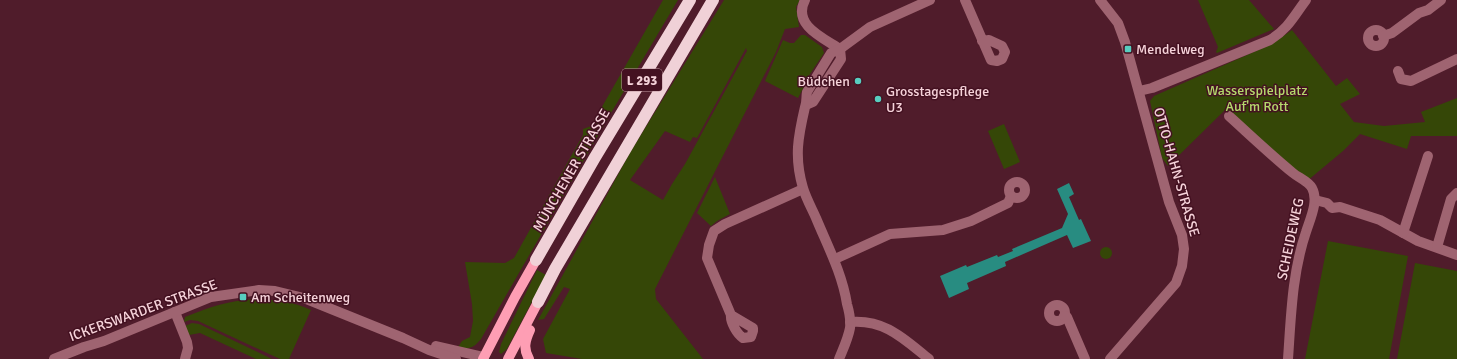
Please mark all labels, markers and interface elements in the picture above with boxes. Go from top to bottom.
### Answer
place label: Mendelweg [1136,41,1205,58]
marker: Mendelweg [1123,44,1133,54]
road number: L 293 [622,69,662,91]
place label: Büdchen [798,73,850,90]
marker: Büdchen [853,76,863,86]
park label: Wasserspielplatz Auf'm Rott [1206,82,1308,115]
place label: Grosstagespflege U3 [886,83,989,116]
marker: Grosstagespflege U3 [873,94,883,104]
street label: MÜNCHENER STRASSE [529,105,614,235]
street label: OTTO-HAHN-STRASSE [1150,106,1203,239]
street label: SCHEIDEWEG [1274,197,1307,282]
street label: ICKERSWARDER STRASSE [67,276,220,345]
place label: Am Scheitenweg [251,289,350,306]
marker: Am Scheitenweg [238,292,248,302]

